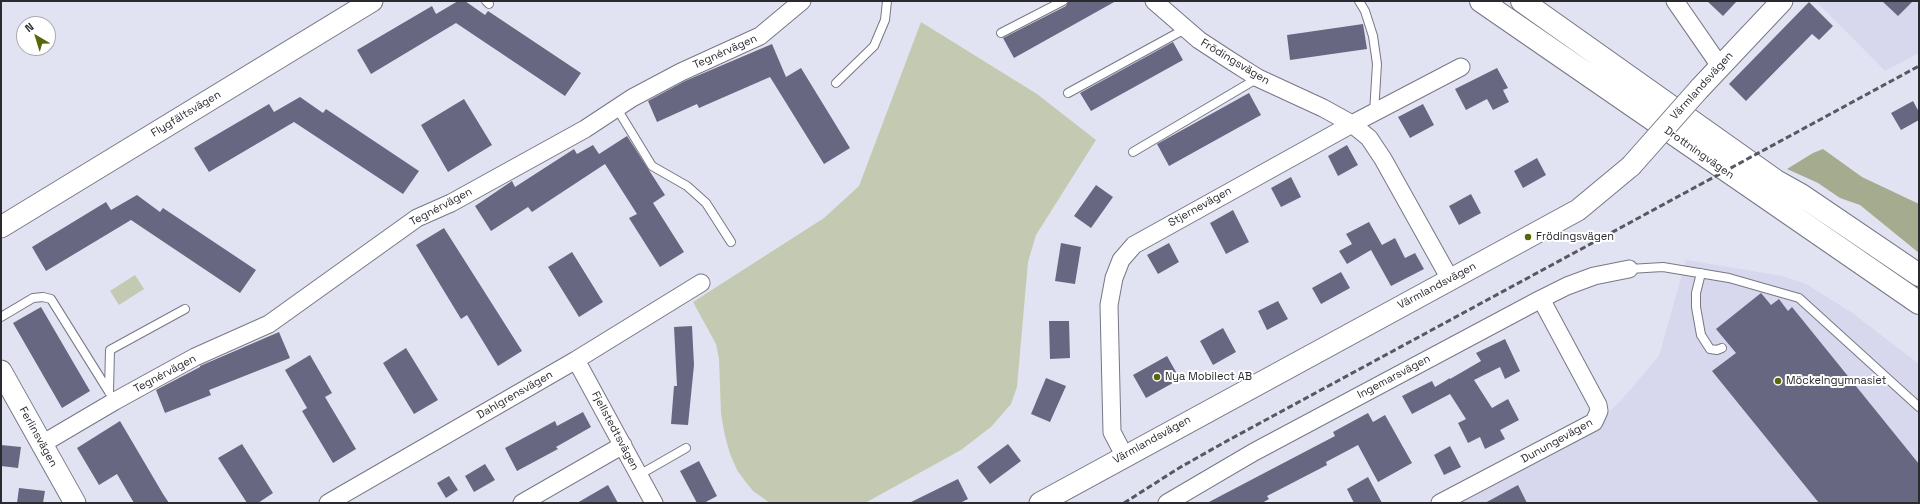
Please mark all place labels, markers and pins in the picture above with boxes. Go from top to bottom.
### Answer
place label: Frödingsvägen [1536,230,1614,244]
marker: Frödingsvägen [1523,232,1533,242]
place label: Nya Mobilect AB [1165,370,1252,384]
marker: Nya Mobilect AB [1152,372,1162,382]
place label: Möckelngymnasiet [1786,374,1887,388]
marker: Möckelngymnasiet [1773,376,1783,386]

